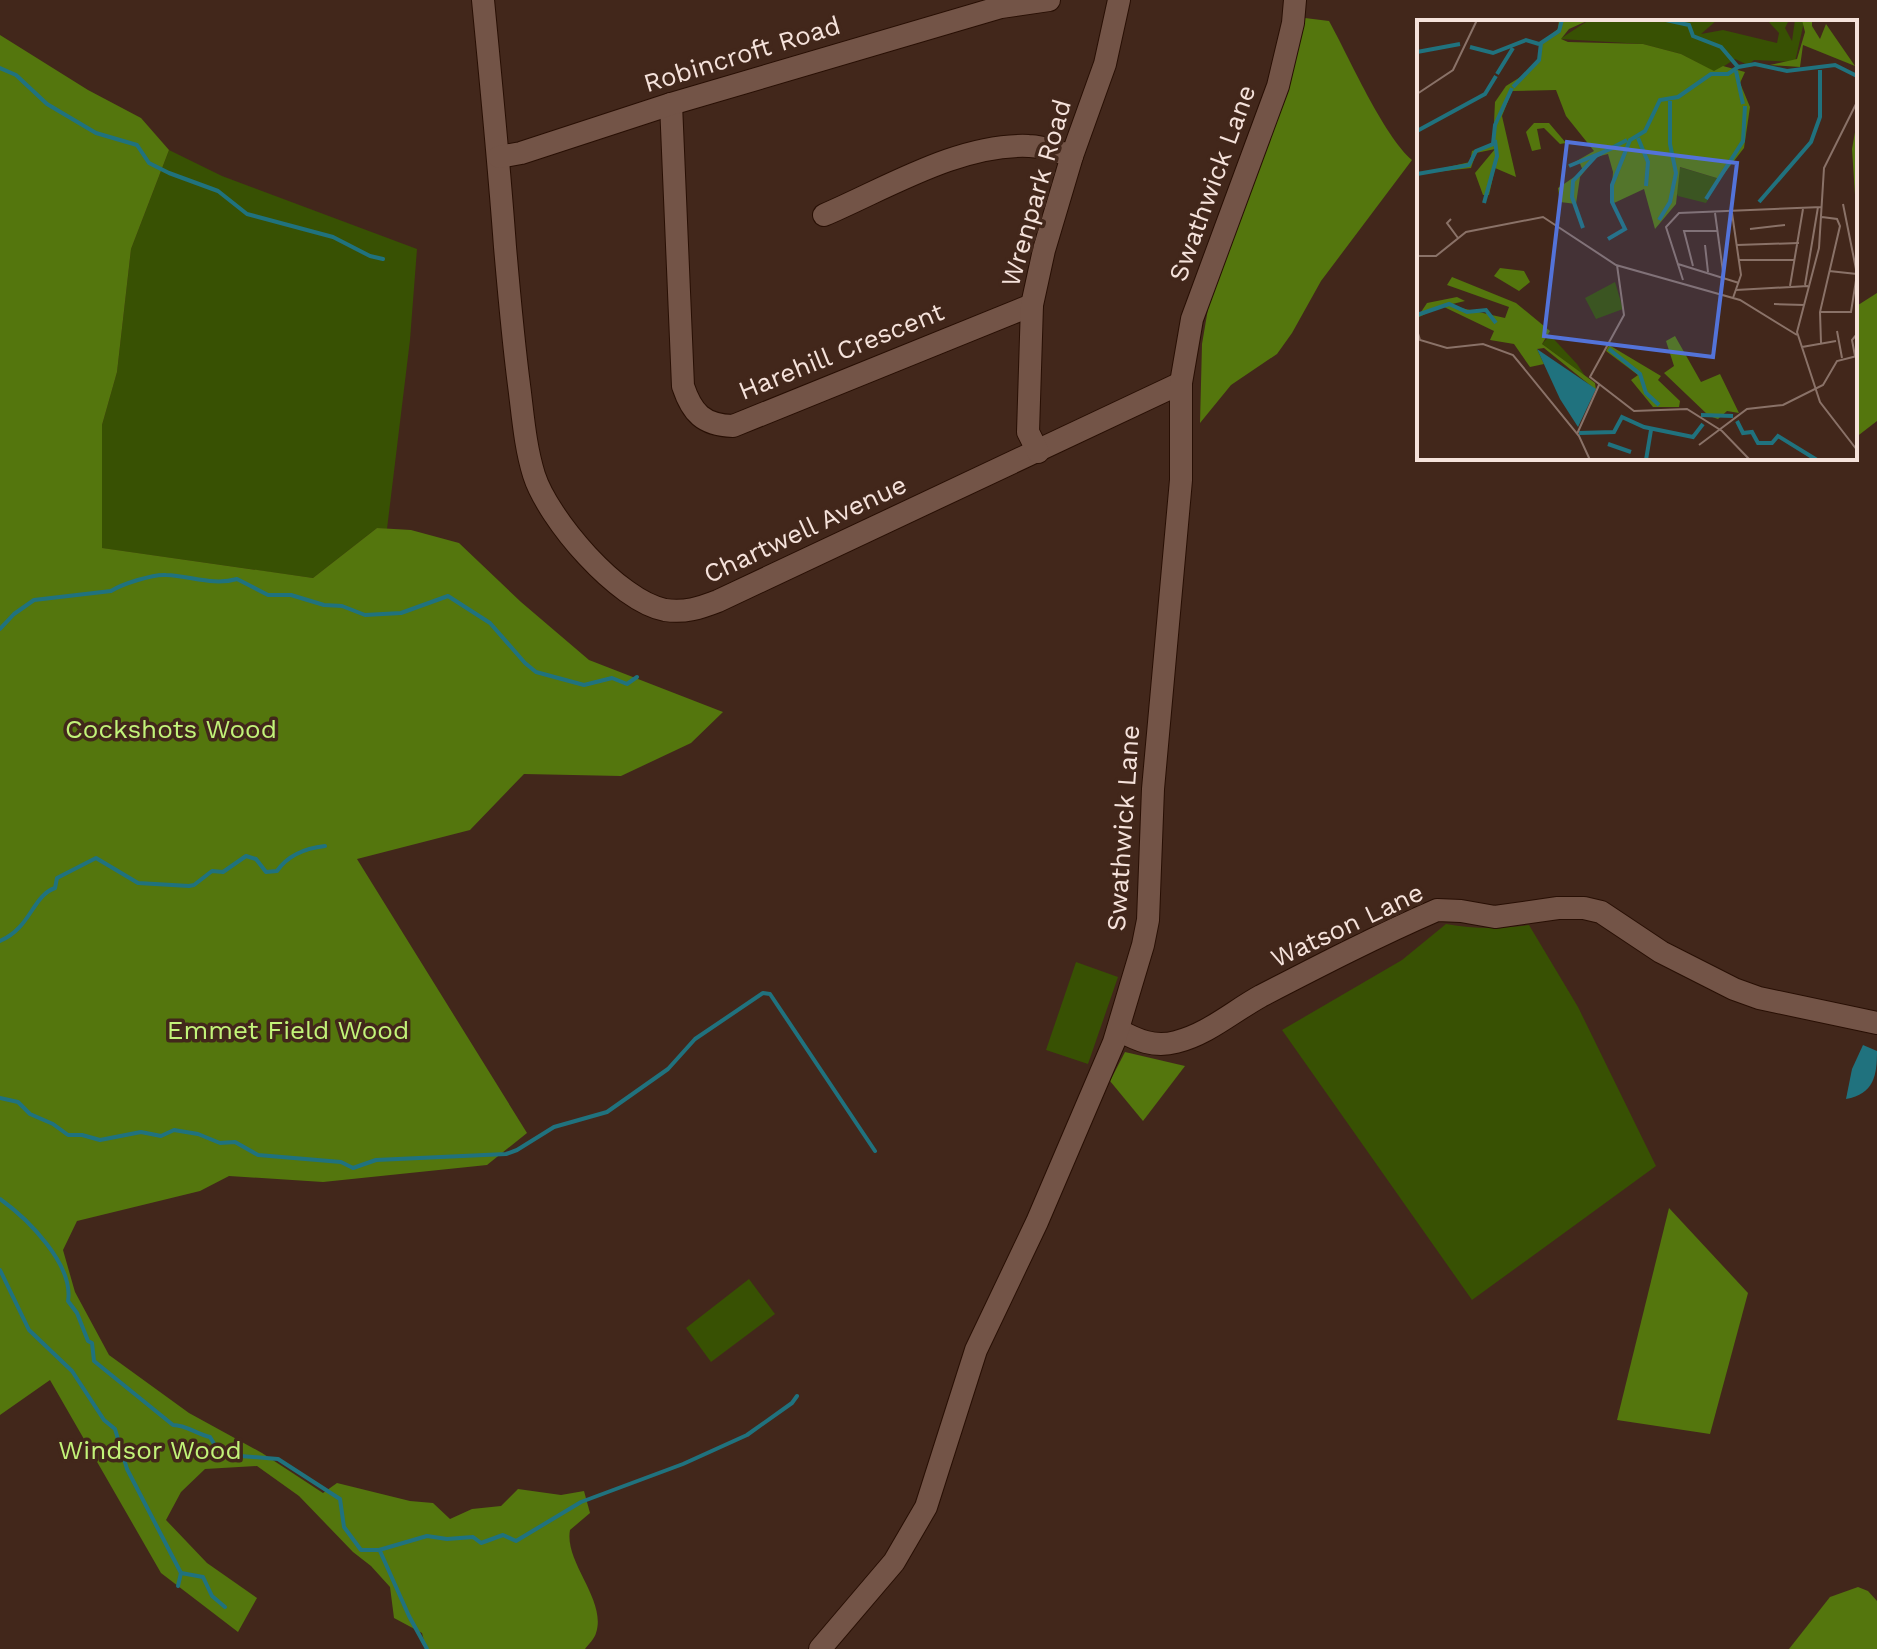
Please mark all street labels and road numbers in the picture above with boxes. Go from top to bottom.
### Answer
street label: Robincroft Road [640,10,844,98]
street label: Swathwick Lane [1163,81,1261,285]
street label: Wrenpark Road [995,96,1077,290]
street label: Harehill Crescent [734,296,948,406]
street label: Chartwell Avenue [699,469,911,589]
street label: Swathwick Lane [1101,724,1145,932]
street label: Watson Lane [1266,877,1428,973]

